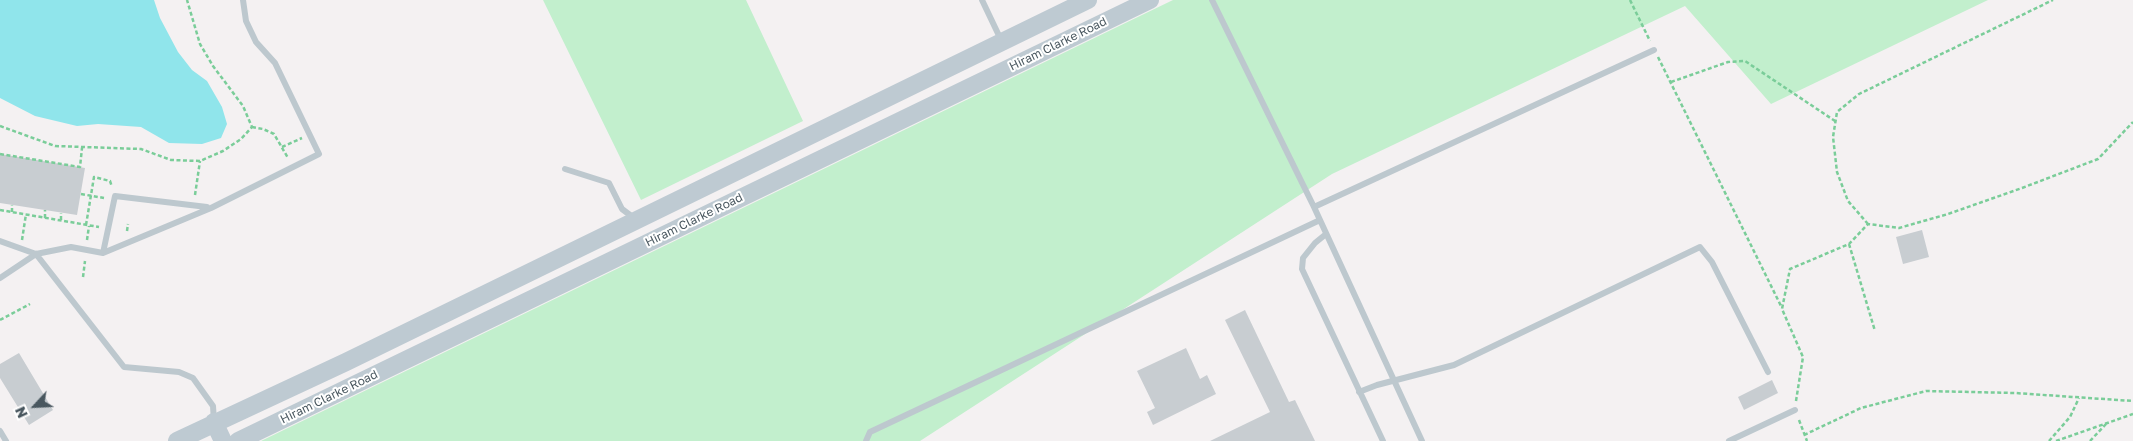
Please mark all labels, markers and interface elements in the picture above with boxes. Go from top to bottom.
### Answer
street label: Hiram Clarke Road [1007,14,1109,74]
street label: Hiram Clarke Road [643,190,745,250]
street label: Hiram Clarke Road [278,367,380,427]
north arrow [10,381,60,431]
text: N [11,404,31,421]

